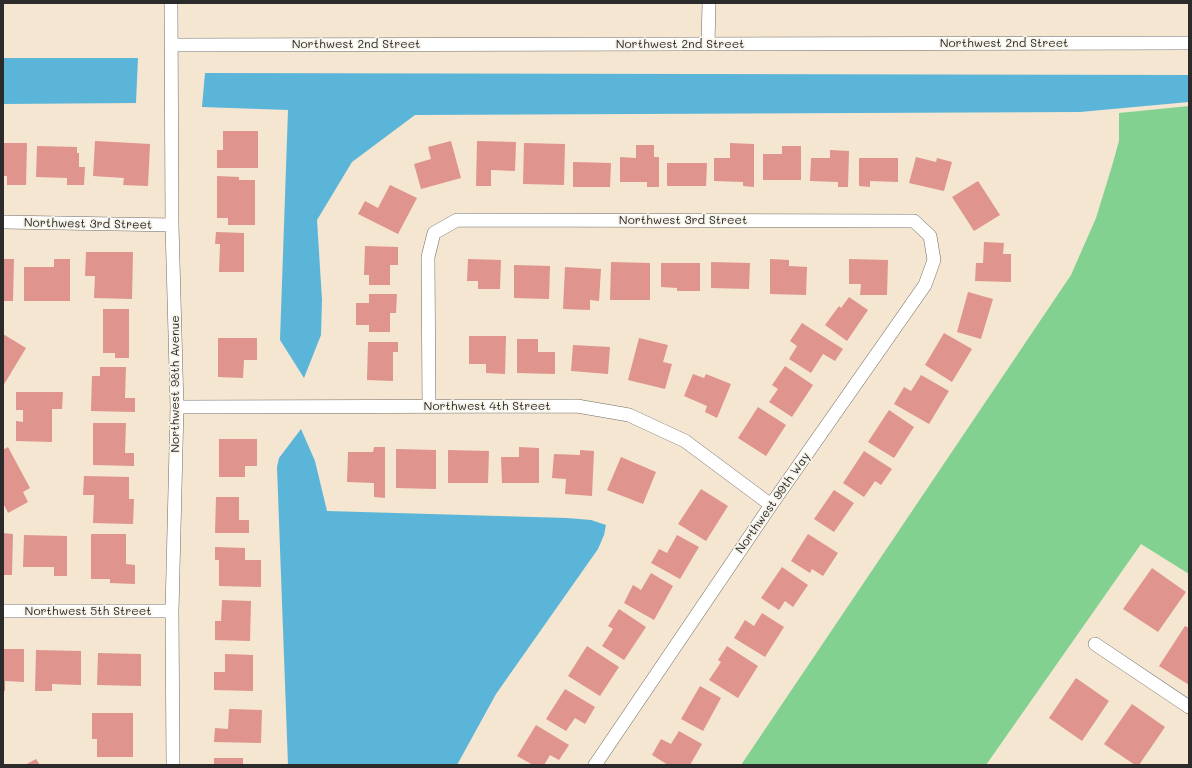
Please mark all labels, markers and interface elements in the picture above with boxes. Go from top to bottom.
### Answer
street label: Northwest 2nd Street [940,36,1068,50]
street label: Northwest 2nd Street [292,37,420,51]
street label: Northwest 2nd Street [616,37,744,51]
street label: Northwest 3rd Street [619,213,747,227]
street label: Northwest 3rd Street [24,216,152,232]
street label: Northwest 98th Avenue [168,315,182,453]
street label: Northwest 4th Street [424,399,550,413]
street label: Northwest 99th Way [733,450,813,556]
street label: Northwest 5th Street [25,604,151,618]

